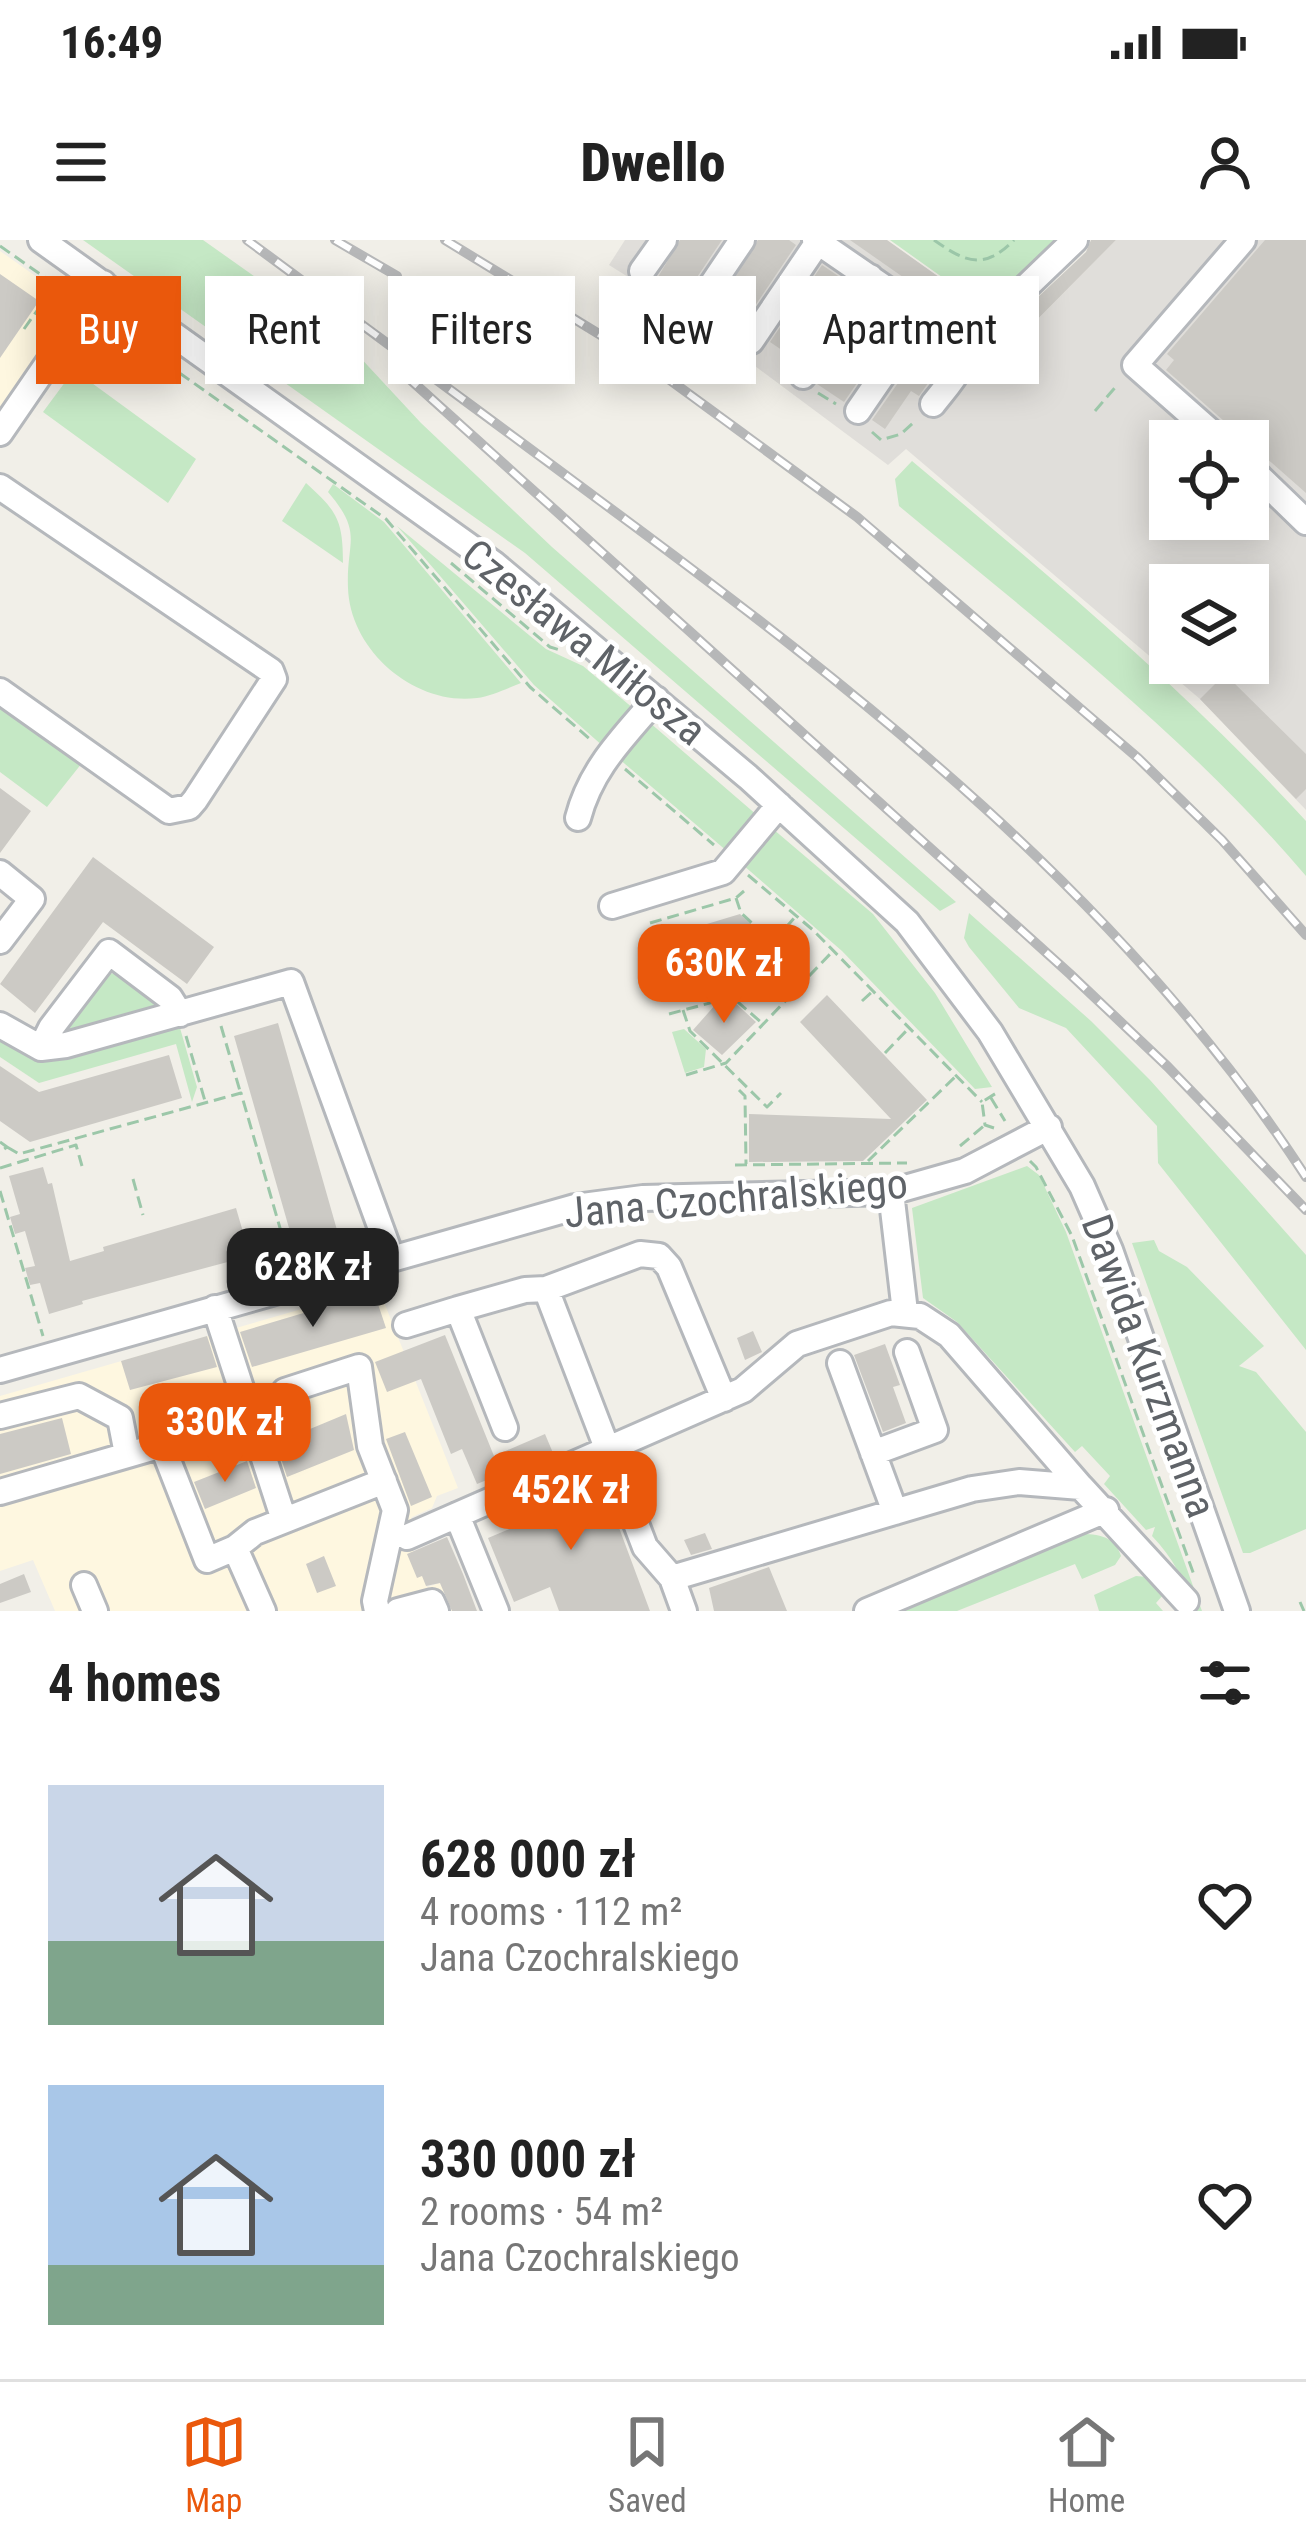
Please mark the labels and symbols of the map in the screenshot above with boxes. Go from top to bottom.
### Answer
street label: Czesława Miłosza [452,529,716,755]
pin: 630K zł [613,924,835,1026]
street label: Jana Czochralskiego [562,1159,910,1237]
street label: Dawida Kurzmanna [1072,1208,1226,1524]
pin: 628K zł [202,1228,424,1330]
pin: 330K zł [114,1383,336,1485]
pin: 452K zł [460,1451,682,1553]

